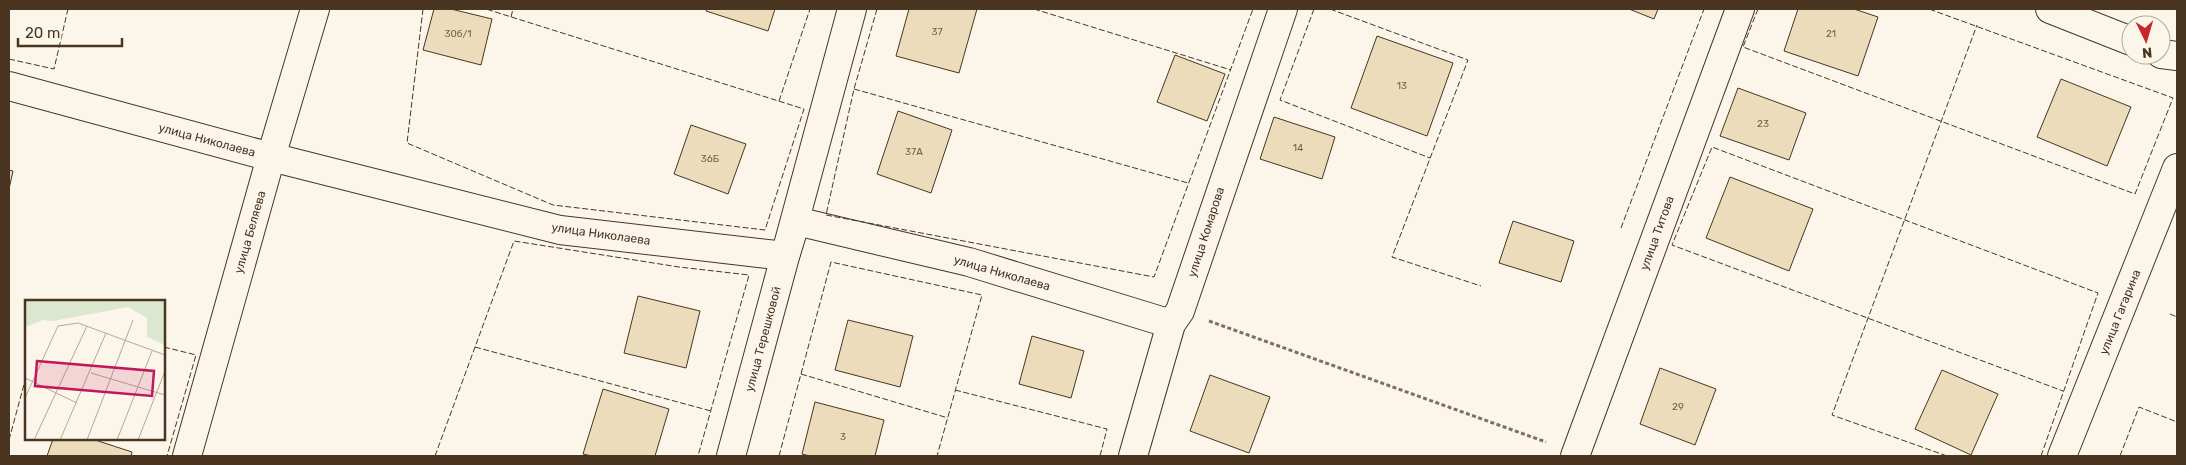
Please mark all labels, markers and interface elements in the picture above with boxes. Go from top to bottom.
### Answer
scale bar [18,15,121,47]
north arrow [2121,15,2171,65]
text: 20 m [25,24,60,42]
house number: 37 [931,26,943,38]
house number: 30б/1 [444,28,472,40]
house number: 21 [1826,28,1836,40]
text: N [2141,44,2153,61]
house number: 13 [1397,80,1407,92]
house number: 23 [1757,118,1769,130]
street label: улица Николаева [157,120,257,160]
house number: 14 [1293,142,1303,154]
house number: 37А [905,146,923,158]
house number: 36Б [701,153,720,165]
street label: улица Комарова [1185,185,1227,279]
street label: улица Беляева [232,189,268,275]
street label: улица Титова [1637,194,1677,272]
street label: улица Николаева [551,220,651,248]
street label: улица Николаева [952,253,1052,293]
street label: улица Гагарина [2097,267,2143,357]
street label: улица Терешковой [742,285,784,393]
inset map [25,300,165,440]
house number: 29 [1672,401,1684,413]
house number: 3 [840,431,846,443]

